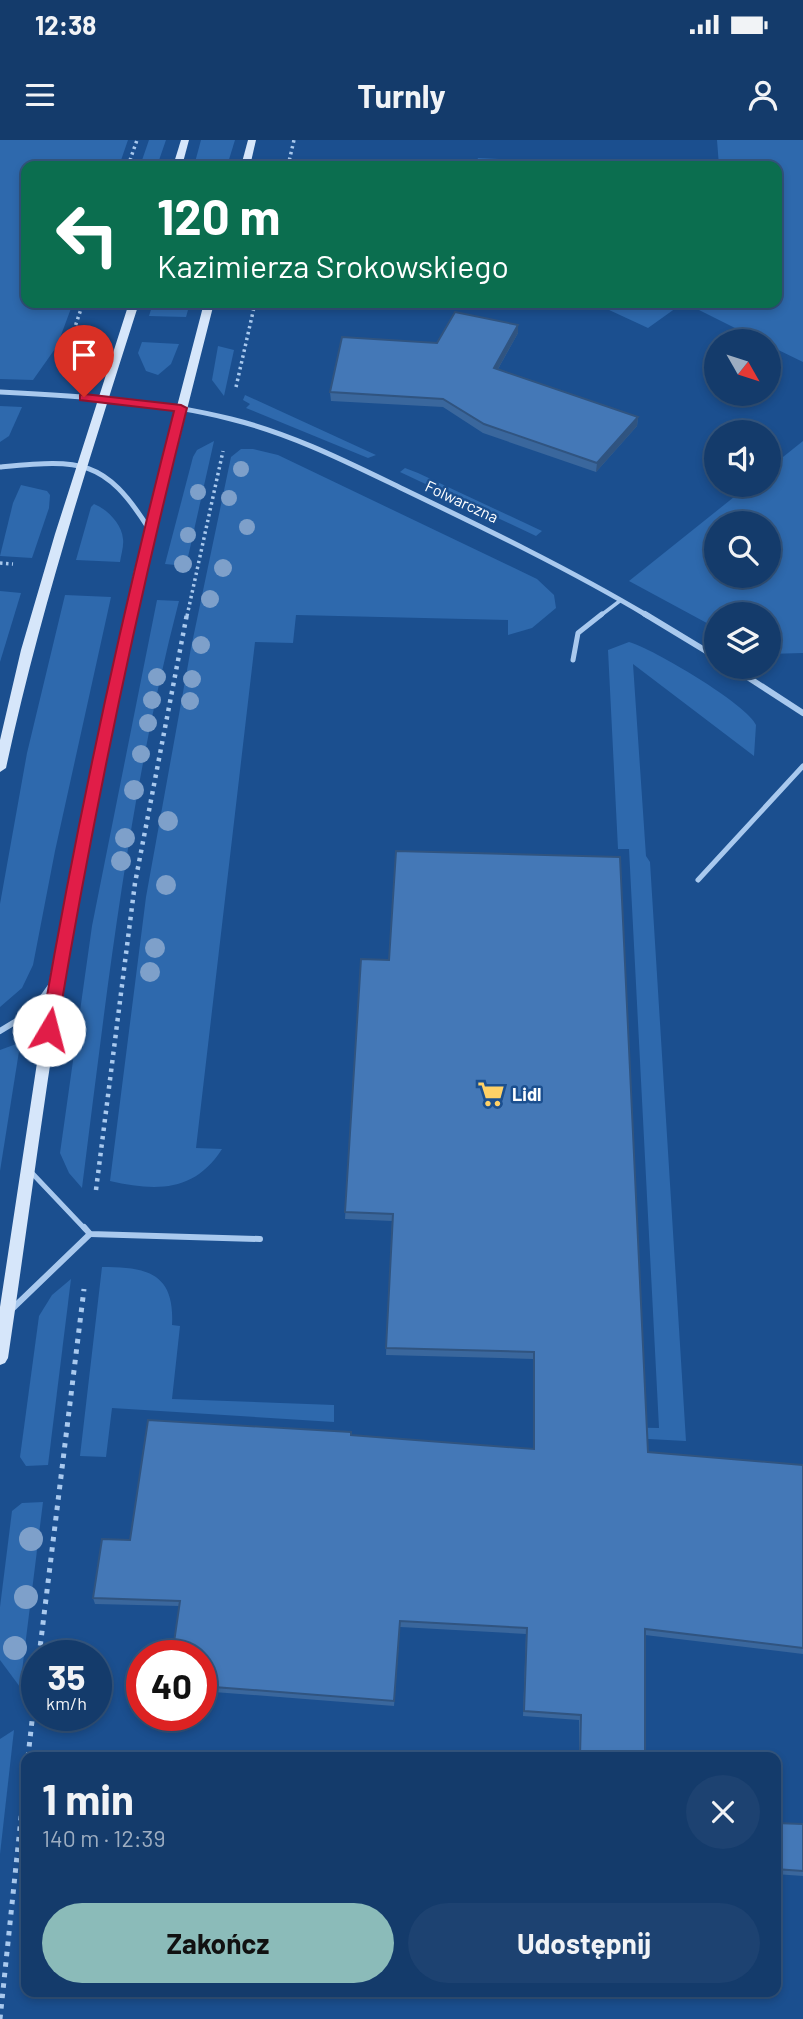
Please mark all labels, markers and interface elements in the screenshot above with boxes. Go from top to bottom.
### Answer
text: 12:38 [35,9,96,40]
icon: menu [21,76,59,114]
text: Turnly [357,76,446,114]
icon: person [744,76,782,114]
text: 120 m [157,186,280,245]
icon: left [42,189,133,280]
text: Kazimierza Srokowskiego [157,246,509,284]
pin [54,325,114,397]
north arrow [704,329,780,406]
map controls [704,329,781,679]
icon: arrive [65,336,103,374]
button: sound [704,420,781,497]
street label: Folwarczna [422,476,502,526]
button: search [704,511,781,588]
button: layers [704,602,781,679]
position arrow [12,993,86,1067]
supermarket icon: Lidl [476,1079,506,1109]
place label: Lidl [512,1083,541,1105]
speed limit sign: 40 [126,1640,217,1731]
text: 35 [48,1655,85,1697]
text: km/h [46,1692,87,1714]
text: 1 min [42,1773,134,1823]
button: close [686,1775,760,1849]
text: 140 m · 12:39 [42,1824,165,1852]
button: Zakończ [42,1903,394,1983]
button: Udostępnij [408,1903,760,1983]

